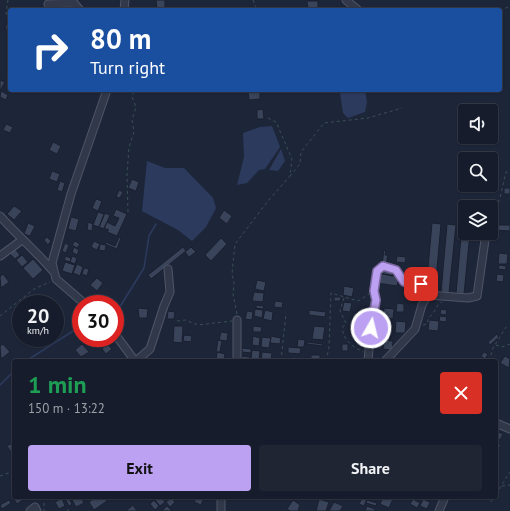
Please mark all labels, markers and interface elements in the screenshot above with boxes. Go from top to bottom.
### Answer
text: 80 m [90,20,151,57]
icon: right [24,24,76,76]
text: Turn right [90,56,165,79]
map controls [458,104,498,240]
button: sound [458,104,498,144]
button: search [458,152,498,192]
button: layers [458,200,498,240]
pin [404,267,438,301]
icon: arrive [410,273,432,295]
speed limit sign: 30 [72,295,124,347]
text: 20 [27,303,49,329]
position arrow [350,307,392,349]
text: km/h [27,324,49,337]
text: 1 min [28,369,87,400]
button: close [440,372,482,414]
text: 150 m · 13:22 [28,400,105,417]
button: Exit [28,445,251,491]
button: Share [259,445,482,491]

